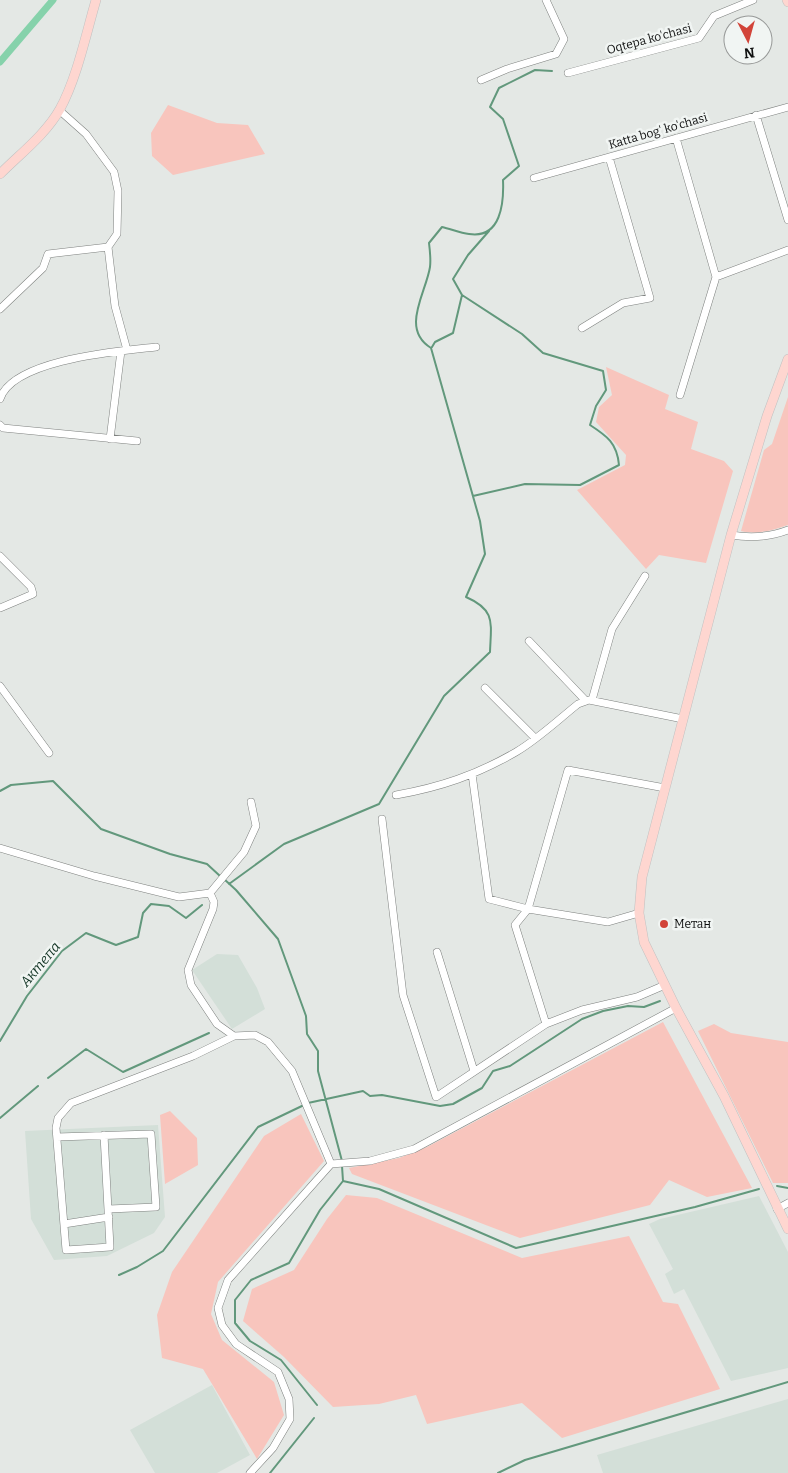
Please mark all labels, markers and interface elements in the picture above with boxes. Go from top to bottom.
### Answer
north arrow [723,15,773,65]
street label: Oqtepa ko'chasi [605,21,693,57]
text: N [743,43,756,61]
street label: Katta bog' ko'chasi [607,110,710,152]
place label: Метан [674,917,711,931]
marker: Метан [658,918,670,930]
water label: Актепа [16,938,64,991]

